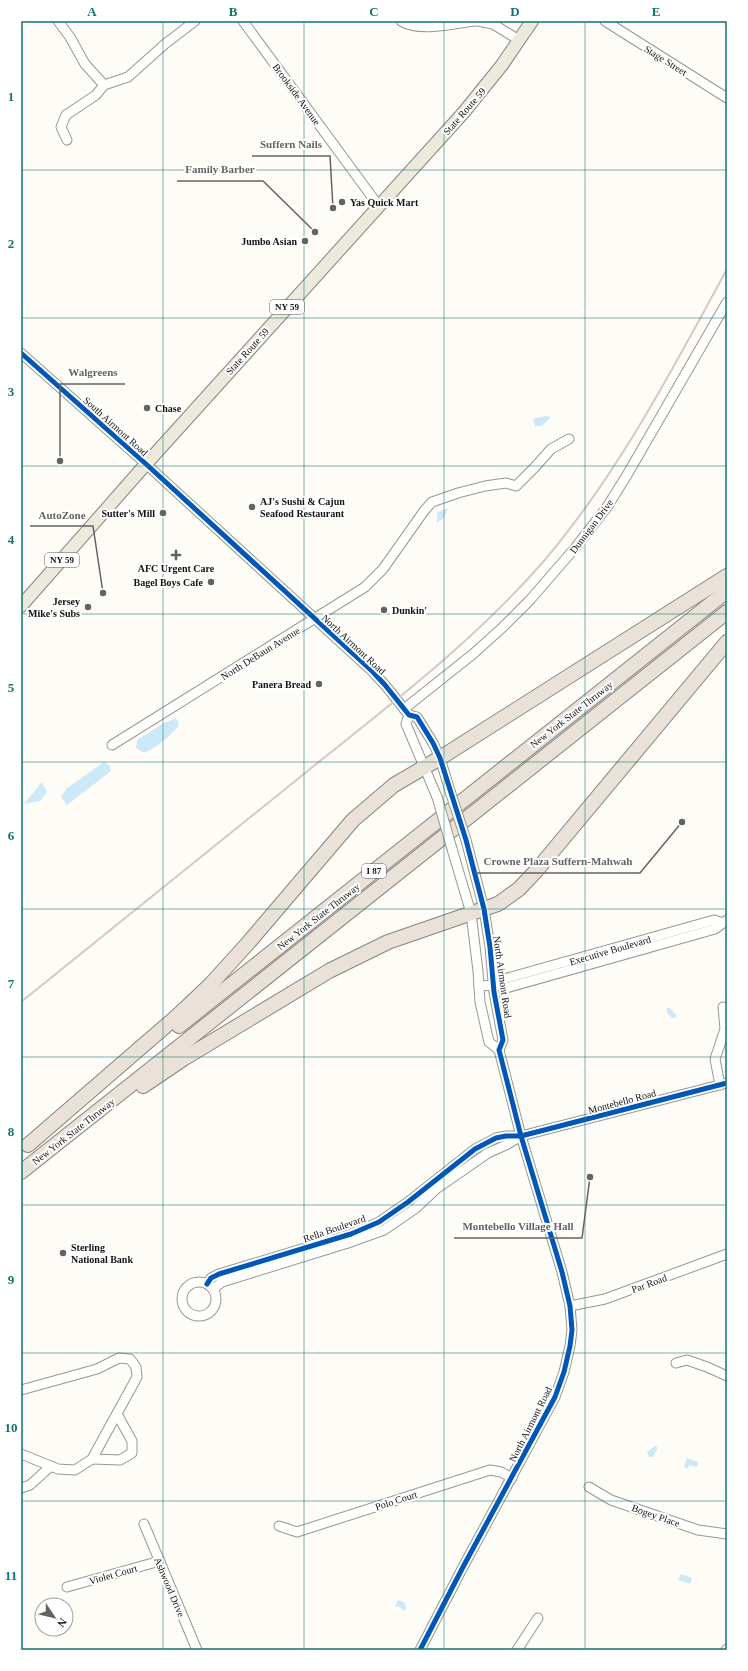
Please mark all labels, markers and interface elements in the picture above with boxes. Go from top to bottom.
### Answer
text: A [87,4,97,19]
text: B [229,4,238,19]
text: C [369,4,379,19]
text: D [510,4,520,19]
text: E [652,4,660,19]
street label: Stage Street [642,43,689,78]
street label: Brookside Avenue [271,61,323,128]
street label: State Route 59 [441,85,488,137]
text: 1 [8,89,14,104]
callout: Suffern Nails [252,133,330,156]
text: Suffern Nails [260,138,323,150]
callout: Family Barber [177,158,263,181]
text: Family Barber [185,163,255,175]
marker: Yas Quick Mart [337,197,347,207]
place label: Yas Quick Mart [350,197,419,208]
text: 2 [8,236,14,251]
place label: Jumbo Asian [241,236,297,247]
marker: Jumbo Asian [300,236,310,246]
road number: NY 59 [270,300,304,314]
street label: State Route 59 [224,326,271,377]
callout: Walgreens [60,361,125,384]
text: Walgreens [68,366,118,378]
text: 3 [8,384,15,399]
street label: South Airmont Road [81,395,150,458]
marker: Chase [142,403,152,413]
place label: Chase [155,403,182,414]
place label: AJ's Sushi & Cajun Seafood Restaurant [260,496,345,519]
street label: Dunnigan Drive [568,497,616,555]
marker: AJ's Sushi & Cajun Seafood Restaurant [247,502,257,512]
callout: AutoZone [30,503,93,526]
place label: Sutter's Mill [101,508,155,519]
marker: Sutter's Mill [158,508,168,518]
text: AutoZone [38,509,86,521]
text: 4 [8,532,15,547]
marker: AFC Urgent Care [170,549,182,561]
road number: NY 59 [45,553,79,567]
place label: AFC Urgent Care [138,563,215,574]
place label: Bagel Boys Cafe [134,577,204,588]
marker: Bagel Boys Cafe [206,577,216,587]
place label: Jersey Mike's Subs [28,596,80,619]
marker: Jersey Mike's Subs [83,602,93,612]
marker: Dunkin' [379,605,389,615]
place label: Dunkin' [392,605,427,616]
street label: North Airmont Road [320,612,388,677]
street label: North DeBaun Avenue [219,624,302,682]
place label: Panera Bread [252,679,311,690]
marker: Panera Bread [314,679,324,689]
street label: New York State Thruway [528,679,615,750]
text: 5 [8,680,15,695]
text: 6 [8,828,15,843]
callout: Crowne Plaza Suffern-Mahwah [475,850,640,873]
text: Crowne Plaza Suffern-Mahwah [484,855,632,867]
road number: I 87 [362,864,386,878]
street label: New York State Thruway [275,881,362,952]
street label: Executive Boulevard [568,934,652,967]
street label: North Airmont Road [491,935,514,1019]
text: 7 [8,976,15,991]
street label: Montebello Road [587,1087,657,1116]
street label: New York State Thruway [30,1096,117,1167]
text: 8 [8,1124,15,1139]
street label: Rella Boulevard [302,1213,367,1244]
callout: Montebello Village Hall [454,1215,582,1238]
text: Montebello Village Hall [462,1220,574,1232]
place label: Sterling National Bank [71,1242,133,1265]
marker: Sterling National Bank [58,1248,68,1258]
text: 9 [8,1272,15,1287]
street label: Par Road [630,1272,668,1295]
street label: North Airmont Road [507,1385,554,1464]
text: 10 [5,1420,18,1435]
street label: Polo Court [374,1488,419,1512]
street label: Bogey Place [630,1502,682,1529]
street label: Ashwood Drive [152,1556,187,1619]
street label: Violet Court [88,1562,139,1587]
text: 11 [5,1568,17,1583]
north arrow [34,1597,74,1637]
text: N [55,1616,69,1629]

